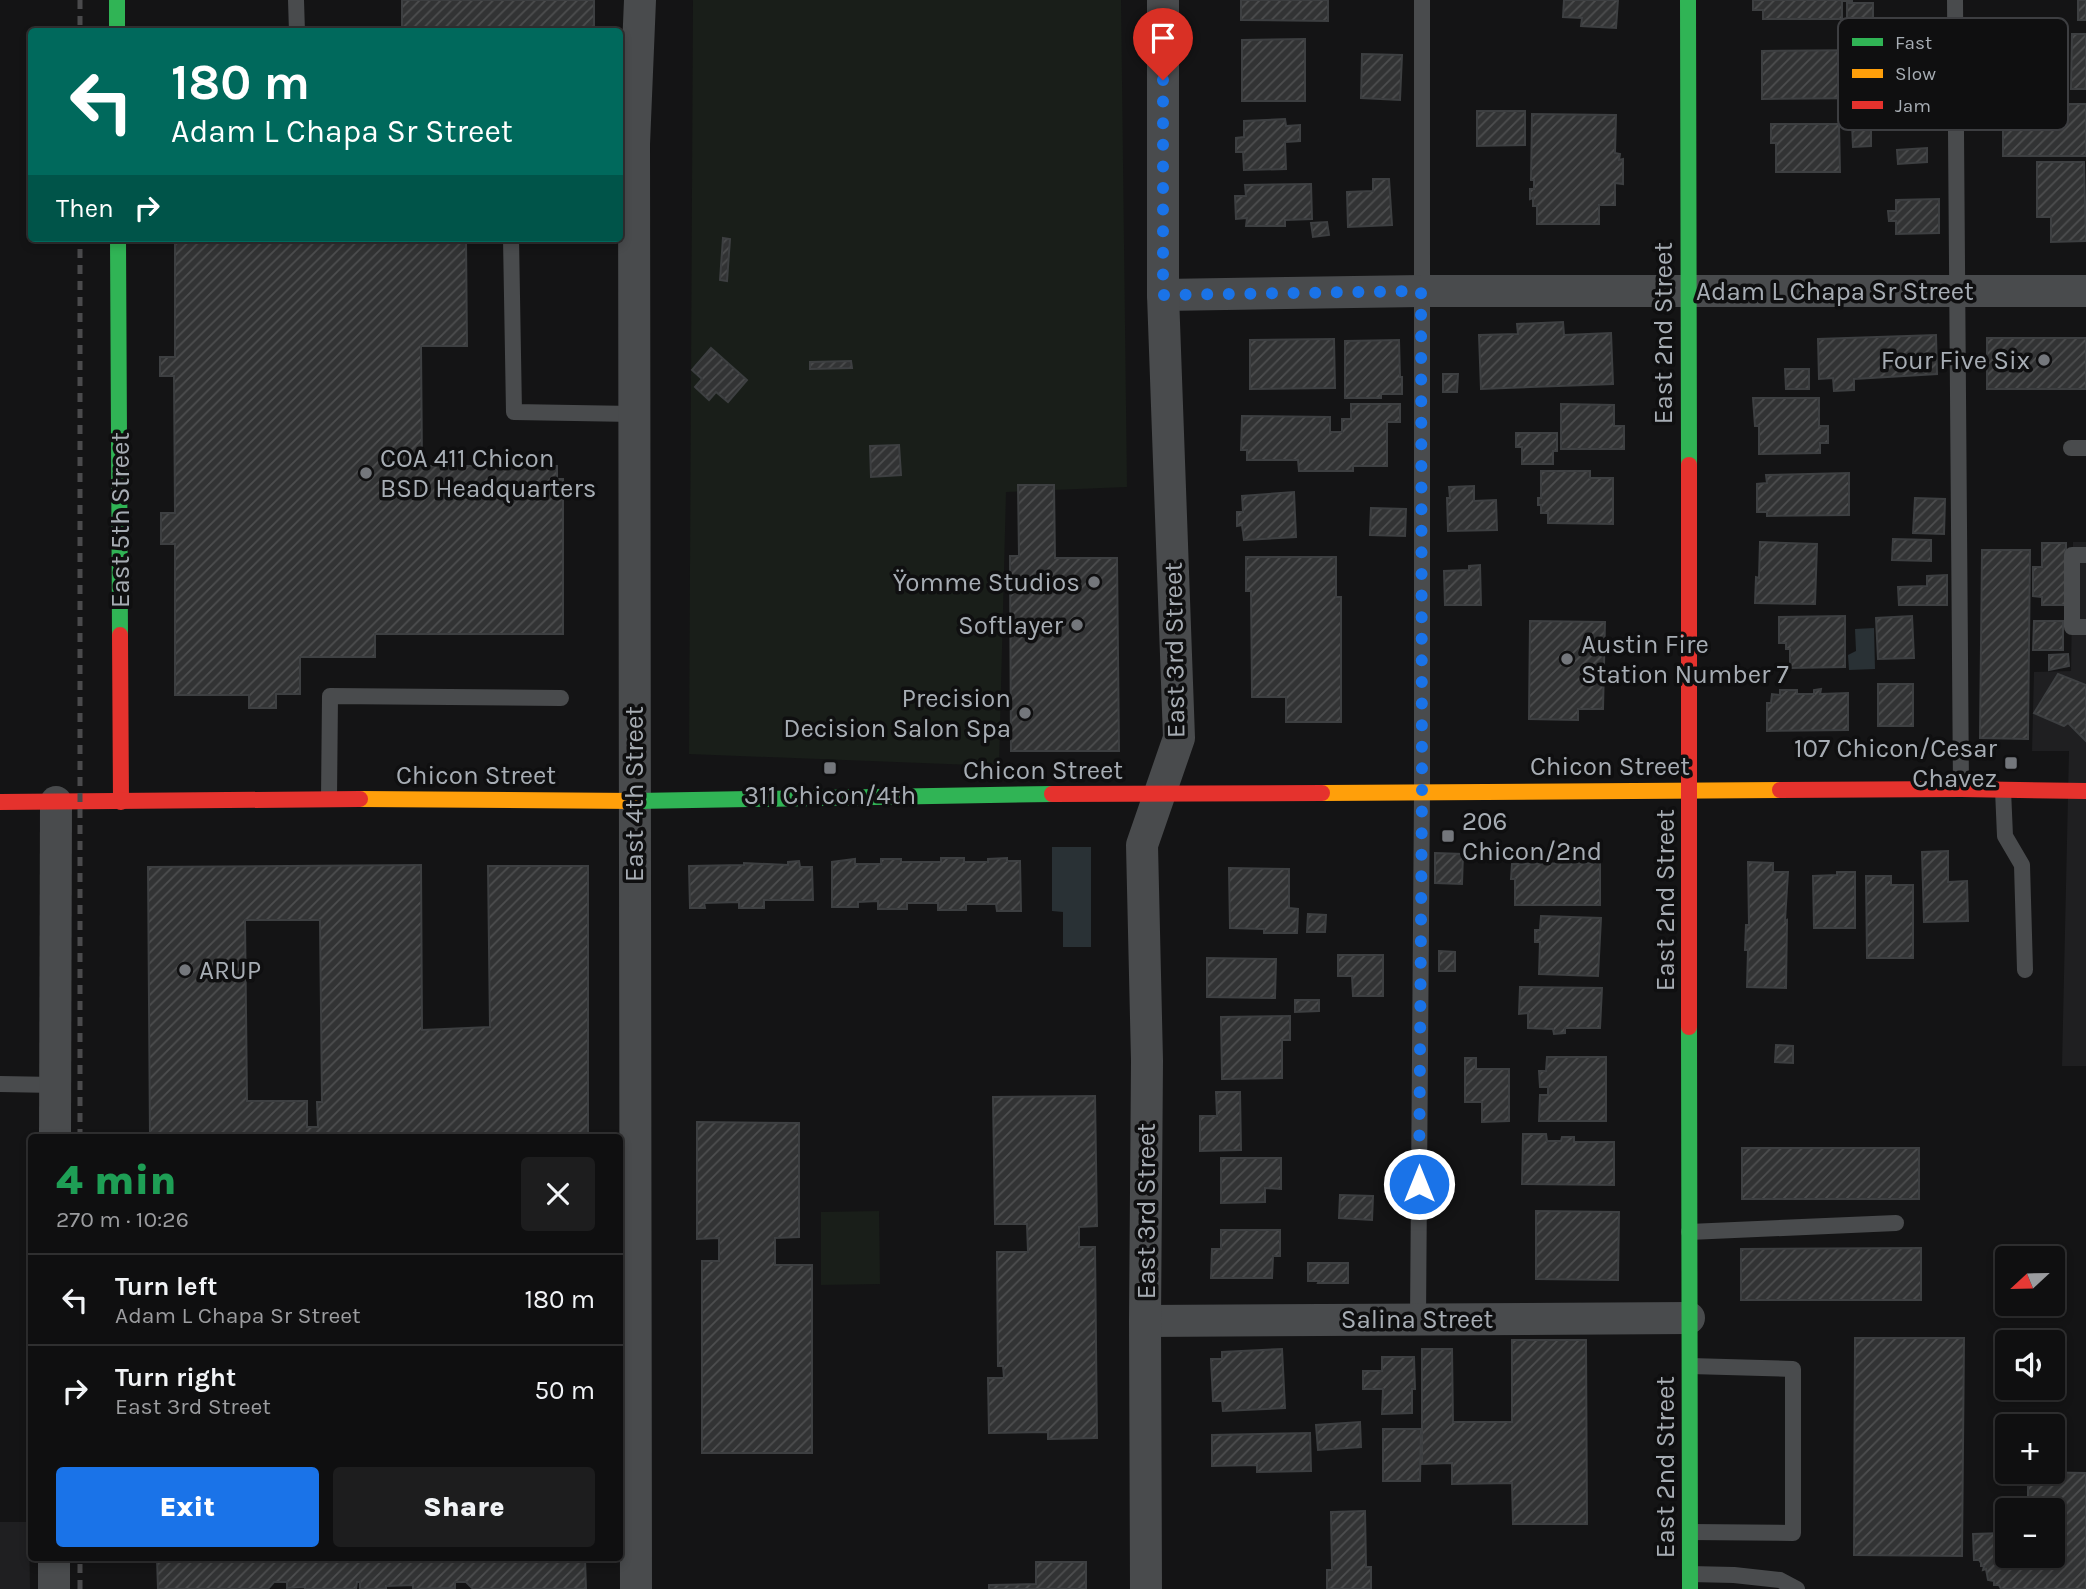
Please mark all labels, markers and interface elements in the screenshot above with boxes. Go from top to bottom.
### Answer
pin [1133,8,1193,80]
legend [1838,18,2068,130]
icon: arrive [1144,19,1182,57]
text: Fast [1895,32,1932,54]
text: 180 m [171,54,310,111]
icon: left [56,56,147,147]
text: Slow [1895,63,1936,85]
text: Jam [1895,95,1931,117]
text: Adam L Chapa Sr Street [171,113,513,150]
icon: right [128,189,166,227]
text: Then [56,193,114,224]
street label: East 2nd Street [1648,242,1679,424]
street label: Adam L Chapa Sr Street [1696,276,1974,307]
place label: Four Five Six [1881,345,2030,376]
marker: Four Five Six [2036,352,2052,368]
street label: East 5th Street [105,432,136,608]
place label: COA 411 Chicon BSD Headquarters [380,443,597,504]
marker: COA 411 Chicon BSD Headquarters [358,465,374,481]
street label: East 3rd Street [1157,561,1192,738]
place label: Ÿomme Studios [893,567,1080,598]
marker: Ÿomme Studios [1086,574,1102,590]
place label: Softlayer [958,610,1064,641]
marker: Softlayer [1069,617,1085,633]
place label: Austin Fire Station Number 7 [1581,629,1789,690]
marker: Austin Fire Station Number 7 [1559,651,1575,667]
place label: Precision Decision Salon Spa [783,683,1011,744]
marker: Precision Decision Salon Spa [1017,705,1033,721]
street label: East 4th Street [619,706,650,882]
place label: 107 Chicon/Cesar Chavez [1794,733,1998,794]
street label: Chicon Street [1530,751,1690,782]
street label: Chicon Street [963,755,1123,786]
marker: 107 Chicon/Cesar Chavez [2003,755,2019,771]
street label: Chicon Street [396,760,556,791]
marker: 311 Chicon/4th [822,760,838,776]
place label: 311 Chicon/4th [744,780,916,811]
place label: 206 Chicon/2nd [1462,806,1602,867]
street label: East 2nd Street [1650,809,1681,991]
marker: 206 Chicon/2nd [1440,828,1456,844]
place label: ARUP [199,955,261,986]
marker: ARUP [177,962,193,978]
street label: East 3rd Street [1131,1123,1162,1299]
position arrow [1382,1147,1456,1221]
text: 4 min [56,1155,177,1205]
button: close [521,1157,595,1231]
text: 270 m · 10:26 [56,1206,189,1233]
north arrow [1995,1246,2065,1316]
map controls [1995,1246,2065,1568]
text: Turn left [115,1271,217,1302]
icon: left [56,1281,94,1319]
text: 180 m [525,1284,595,1315]
text: Adam L Chapa Sr Street [115,1302,361,1329]
street label: Salina Street [1341,1304,1494,1335]
button: sound [1995,1330,2065,1400]
text: Turn right [115,1362,236,1393]
icon: right [56,1372,94,1410]
text: 50 m [534,1375,595,1406]
street label: East 2nd Street [1650,1376,1681,1558]
text: East 3rd Street [115,1393,271,1420]
button: + [1995,1414,2065,1484]
button: Exit [56,1467,319,1547]
button: Share [333,1467,595,1547]
button: − [1995,1498,2065,1568]

